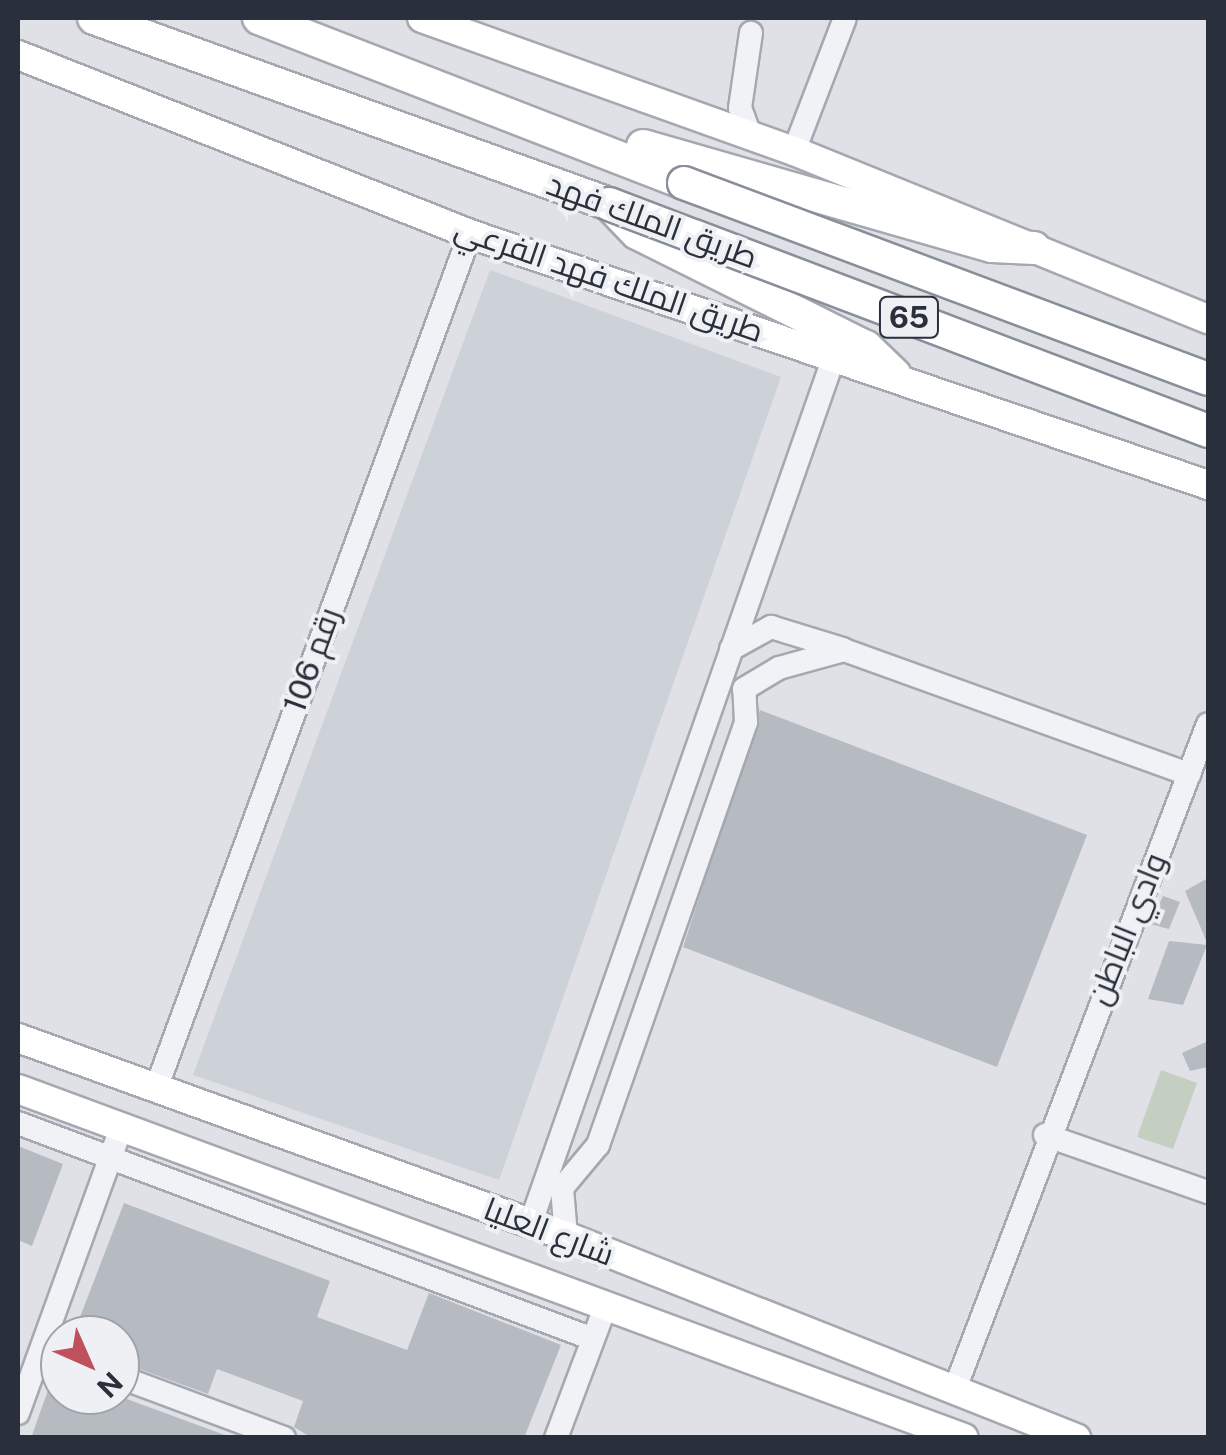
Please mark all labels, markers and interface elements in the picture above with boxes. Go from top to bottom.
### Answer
street label: طريق الملك فهد [541,165,763,277]
street label: طريق الملك فهد الفرعي [450,209,768,351]
road number: 65 [876,292,942,342]
street label: رقم 106 [275,602,349,718]
street label: وادي الباطن [1079,847,1175,1011]
street label: شارع العليا [479,1190,619,1274]
north arrow [40,1315,140,1415]
text: N [91,1366,130,1405]

